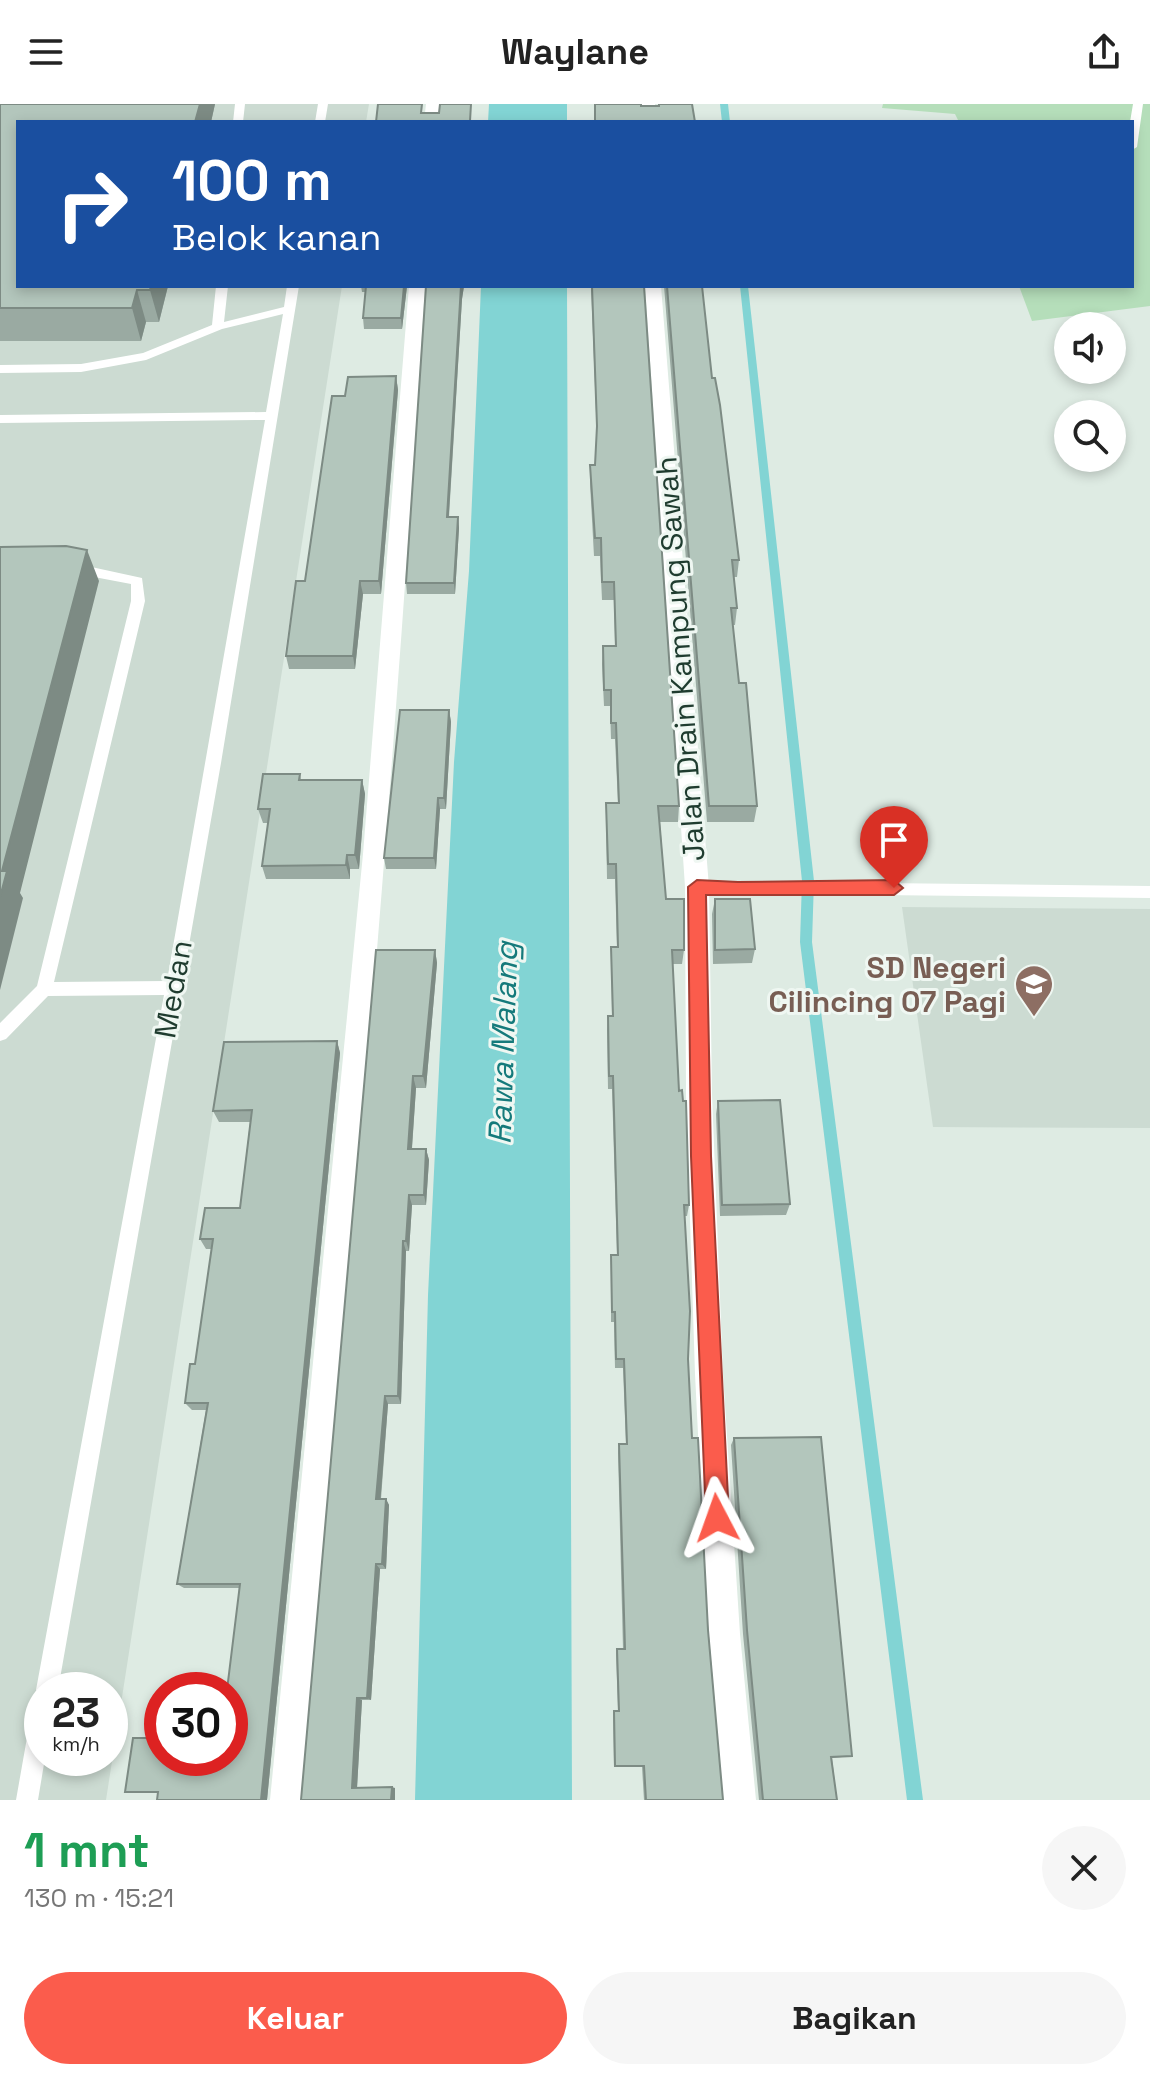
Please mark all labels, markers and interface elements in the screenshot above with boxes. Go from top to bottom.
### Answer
text: Waylane [501,29,649,75]
icon: menu [24,30,68,74]
icon: share [1082,30,1126,74]
text: 100 m [172,145,332,216]
icon: right [40,152,144,256]
text: Belok kanan [172,215,381,261]
map controls [1054,312,1126,472]
button: sound [1054,312,1126,384]
button: search [1054,400,1126,472]
street label: Jalan Drain Kampung Sawah [646,455,714,863]
pin [860,806,928,888]
icon: arrive [872,818,916,862]
street label: Medan [145,937,201,1041]
water label: Rawa Malang [479,940,527,1145]
place label: SD Negeri Cilincing 07 Pagi [768,948,1006,1021]
school or university icon: SD Negeri Cilincing 07 Pagi [1013,963,1055,1018]
position arrow [675,1476,759,1560]
speed limit sign: 30 [144,1672,248,1776]
text: 23 [52,1688,100,1739]
text: km/h [52,1731,100,1757]
text: 1 mnt [24,1820,150,1881]
button: close [1042,1826,1126,1910]
text: 130 m · 15:21 [24,1881,174,1915]
button: Keluar [24,1972,567,2064]
button: Bagikan [583,1972,1126,2064]

